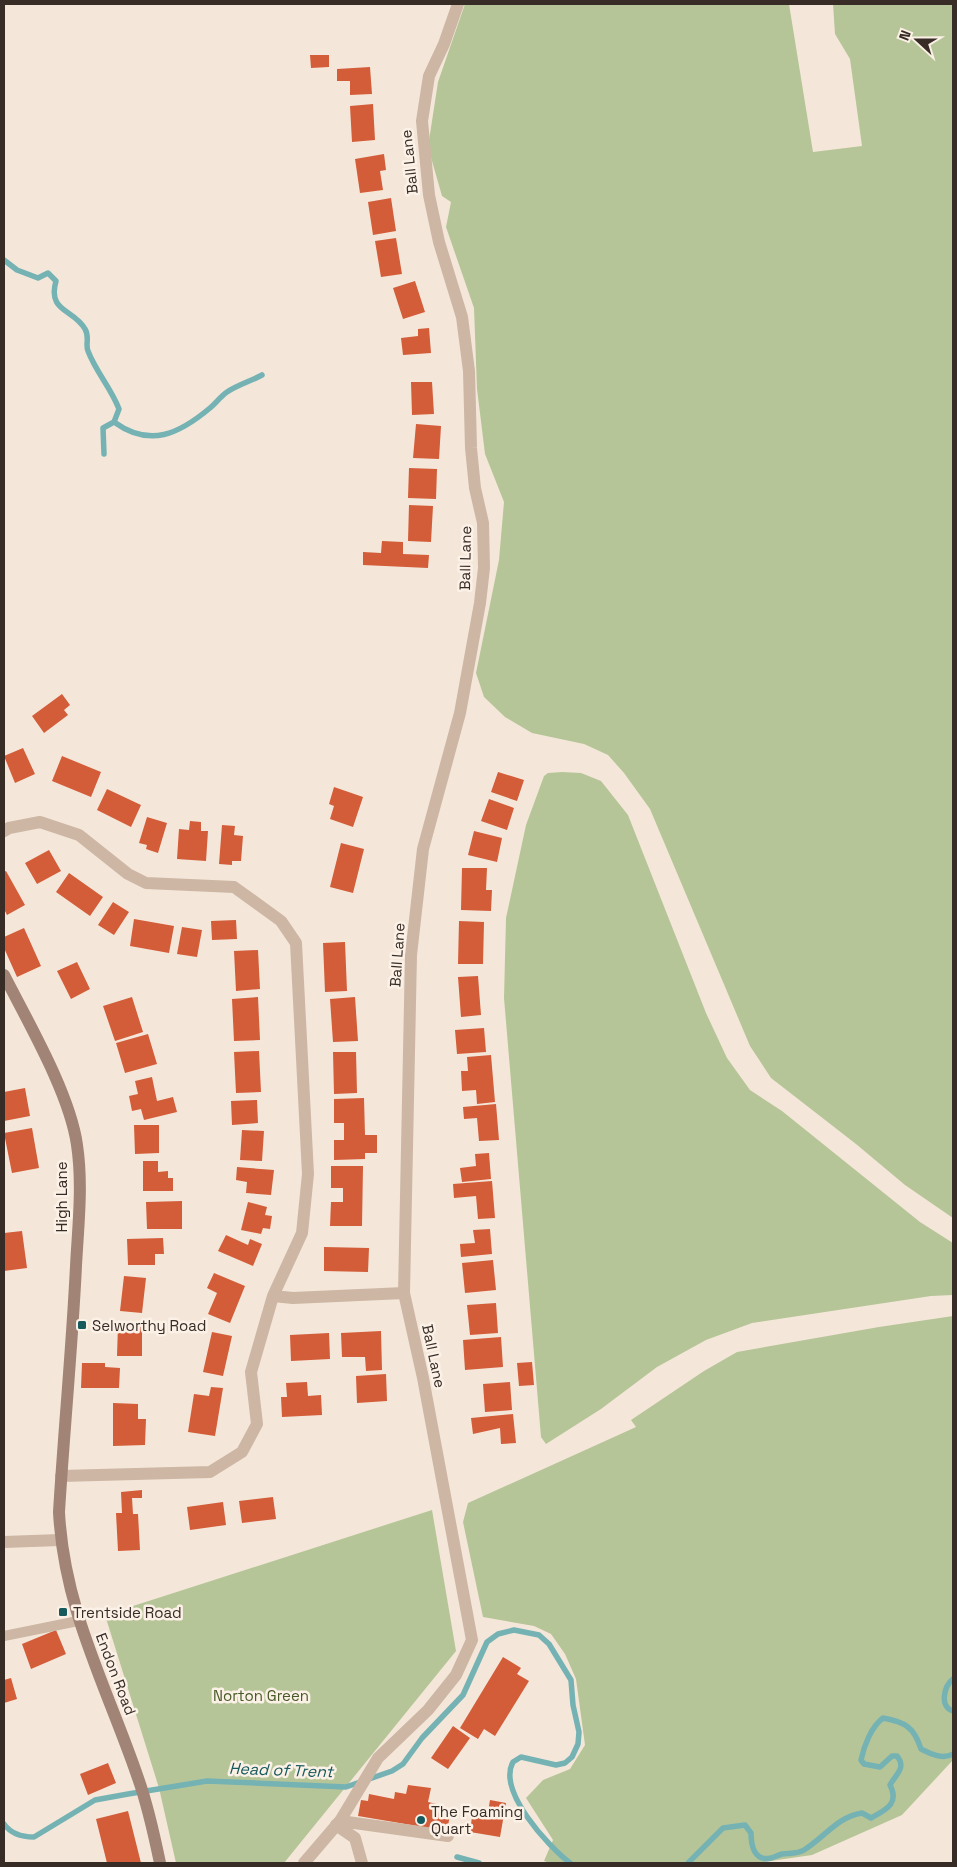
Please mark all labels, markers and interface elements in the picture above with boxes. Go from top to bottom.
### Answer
north arrow [892,15,942,65]
text: N [895,28,915,43]
street label: Ball Lane [396,129,422,195]
street label: Ball Lane [455,525,475,590]
street label: Ball Lane [385,922,409,988]
street label: High Lane [52,1161,71,1233]
place label: Selworthy Road [92,1316,206,1335]
marker: Selworthy Road [76,1319,88,1331]
street label: Ball Lane [418,1322,450,1390]
place label: Trentside Road [73,1603,182,1622]
marker: Trentside Road [57,1606,69,1618]
street label: Endon Road [92,1630,140,1718]
park label: Norton Green [213,1686,309,1705]
water label: Head of Trent [229,1758,335,1782]
place label: The Foaming Quart [431,1802,523,1838]
marker: The Foaming Quart [415,1814,427,1826]

